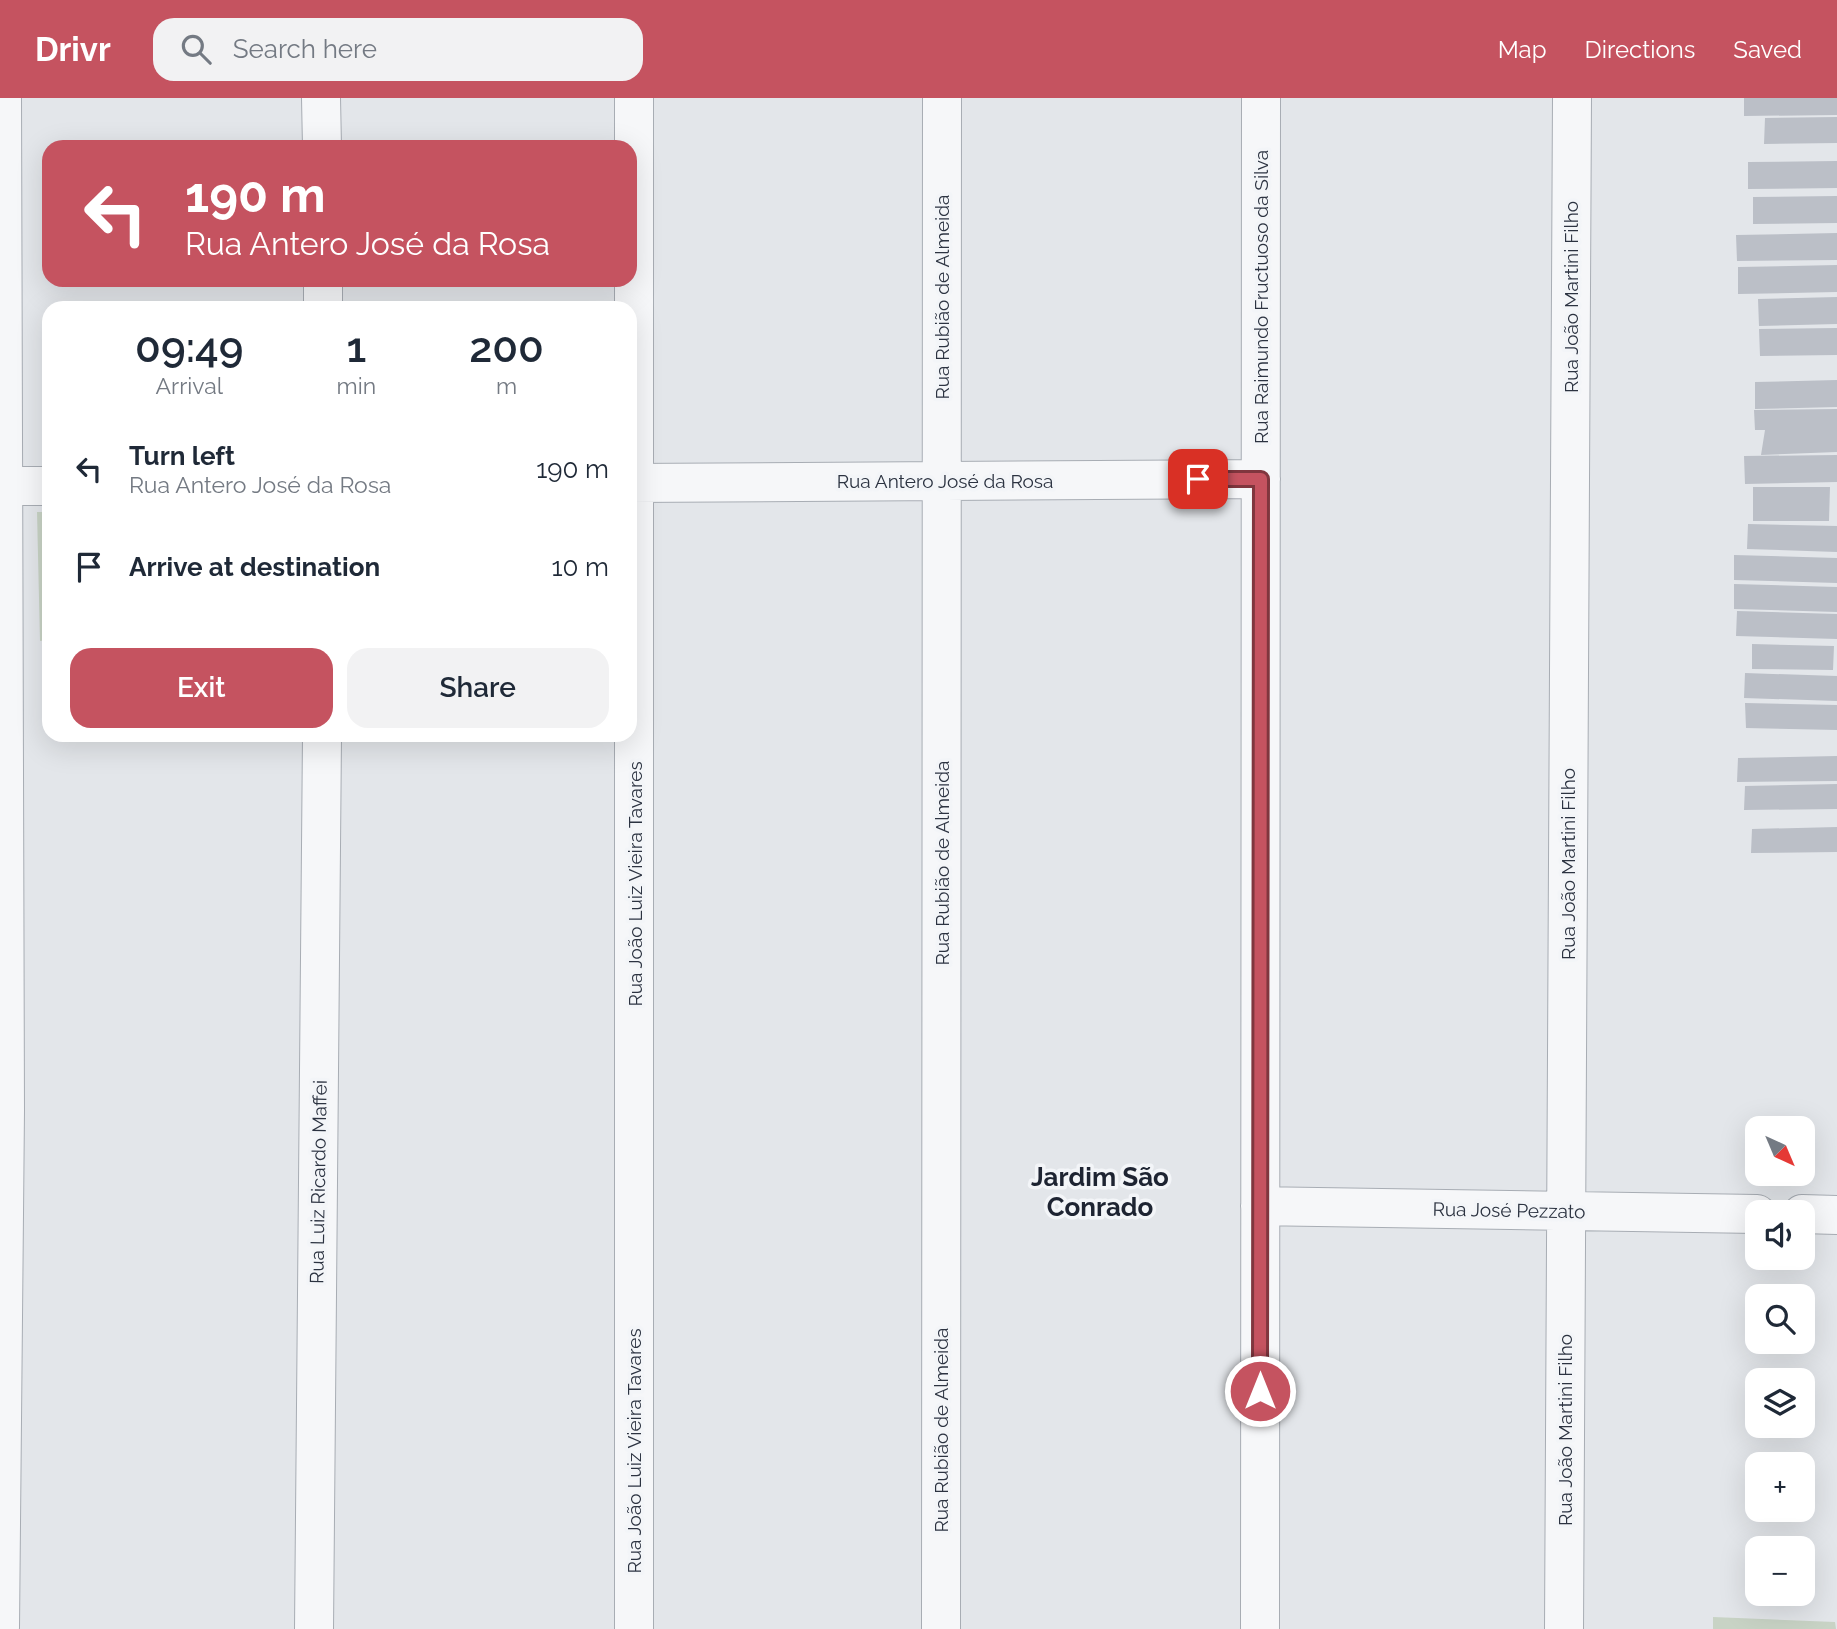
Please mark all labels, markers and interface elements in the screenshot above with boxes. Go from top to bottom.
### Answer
search box [153,18,643,81]
text: Drivr [35,30,111,69]
icon: search [177,30,215,68]
text: Search here [233,34,377,64]
text: Map [1498,35,1547,64]
text: Directions [1585,35,1695,64]
text: Saved [1733,35,1802,64]
street label: Rua Raimundo Fructuoso da Silva [1250,150,1272,444]
text: 190 m [185,166,326,223]
icon: left [70,168,161,259]
street label: Rua Rubião de Almeida [931,195,953,399]
street label: Rua João Martini Filho [1560,201,1582,393]
text: Rua Antero José da Rosa [185,225,550,262]
text: 09:49 [135,323,243,372]
text: 1 [346,323,366,372]
text: 200 [469,323,544,372]
text: Arrival [156,372,223,399]
text: min [337,372,376,399]
text: m [496,372,517,399]
text: Turn left [129,441,235,471]
pin [1168,449,1228,509]
icon: left [70,450,108,488]
text: 190 m [536,454,609,484]
icon: arrive [1179,460,1217,498]
street label: Rua Antero José da Rosa [837,470,1053,492]
text: Rua Antero José da Rosa [129,471,391,498]
icon: arrive [70,548,108,586]
text: Arrive at destination [129,552,380,582]
text: 10 m [551,552,609,582]
button: Exit [70,648,333,728]
button: Share [347,648,609,728]
street label: Rua João Luiz Vieira Tavares [624,761,646,1007]
street label: Rua Rubião de Almeida [931,761,953,965]
street label: Rua João Martini Filho [1557,768,1579,960]
street label: Rua Luiz Ricardo Maffei [305,1080,331,1284]
north arrow [1745,1116,1815,1186]
map controls [1745,1116,1815,1606]
district label: Jardim São Conrado [1031,1162,1169,1222]
street label: Rua José Pezzato [1432,1198,1586,1222]
button: sound [1745,1200,1815,1270]
button: search [1745,1284,1815,1354]
street label: Rua João Luiz Vieira Tavares [623,1328,645,1574]
street label: Rua Rubião de Almeida [930,1328,952,1532]
street label: Rua João Martini Filho [1554,1334,1576,1526]
position arrow [1223,1354,1297,1428]
button: layers [1745,1368,1815,1438]
button: + [1745,1452,1815,1522]
button: − [1745,1536,1815,1606]

